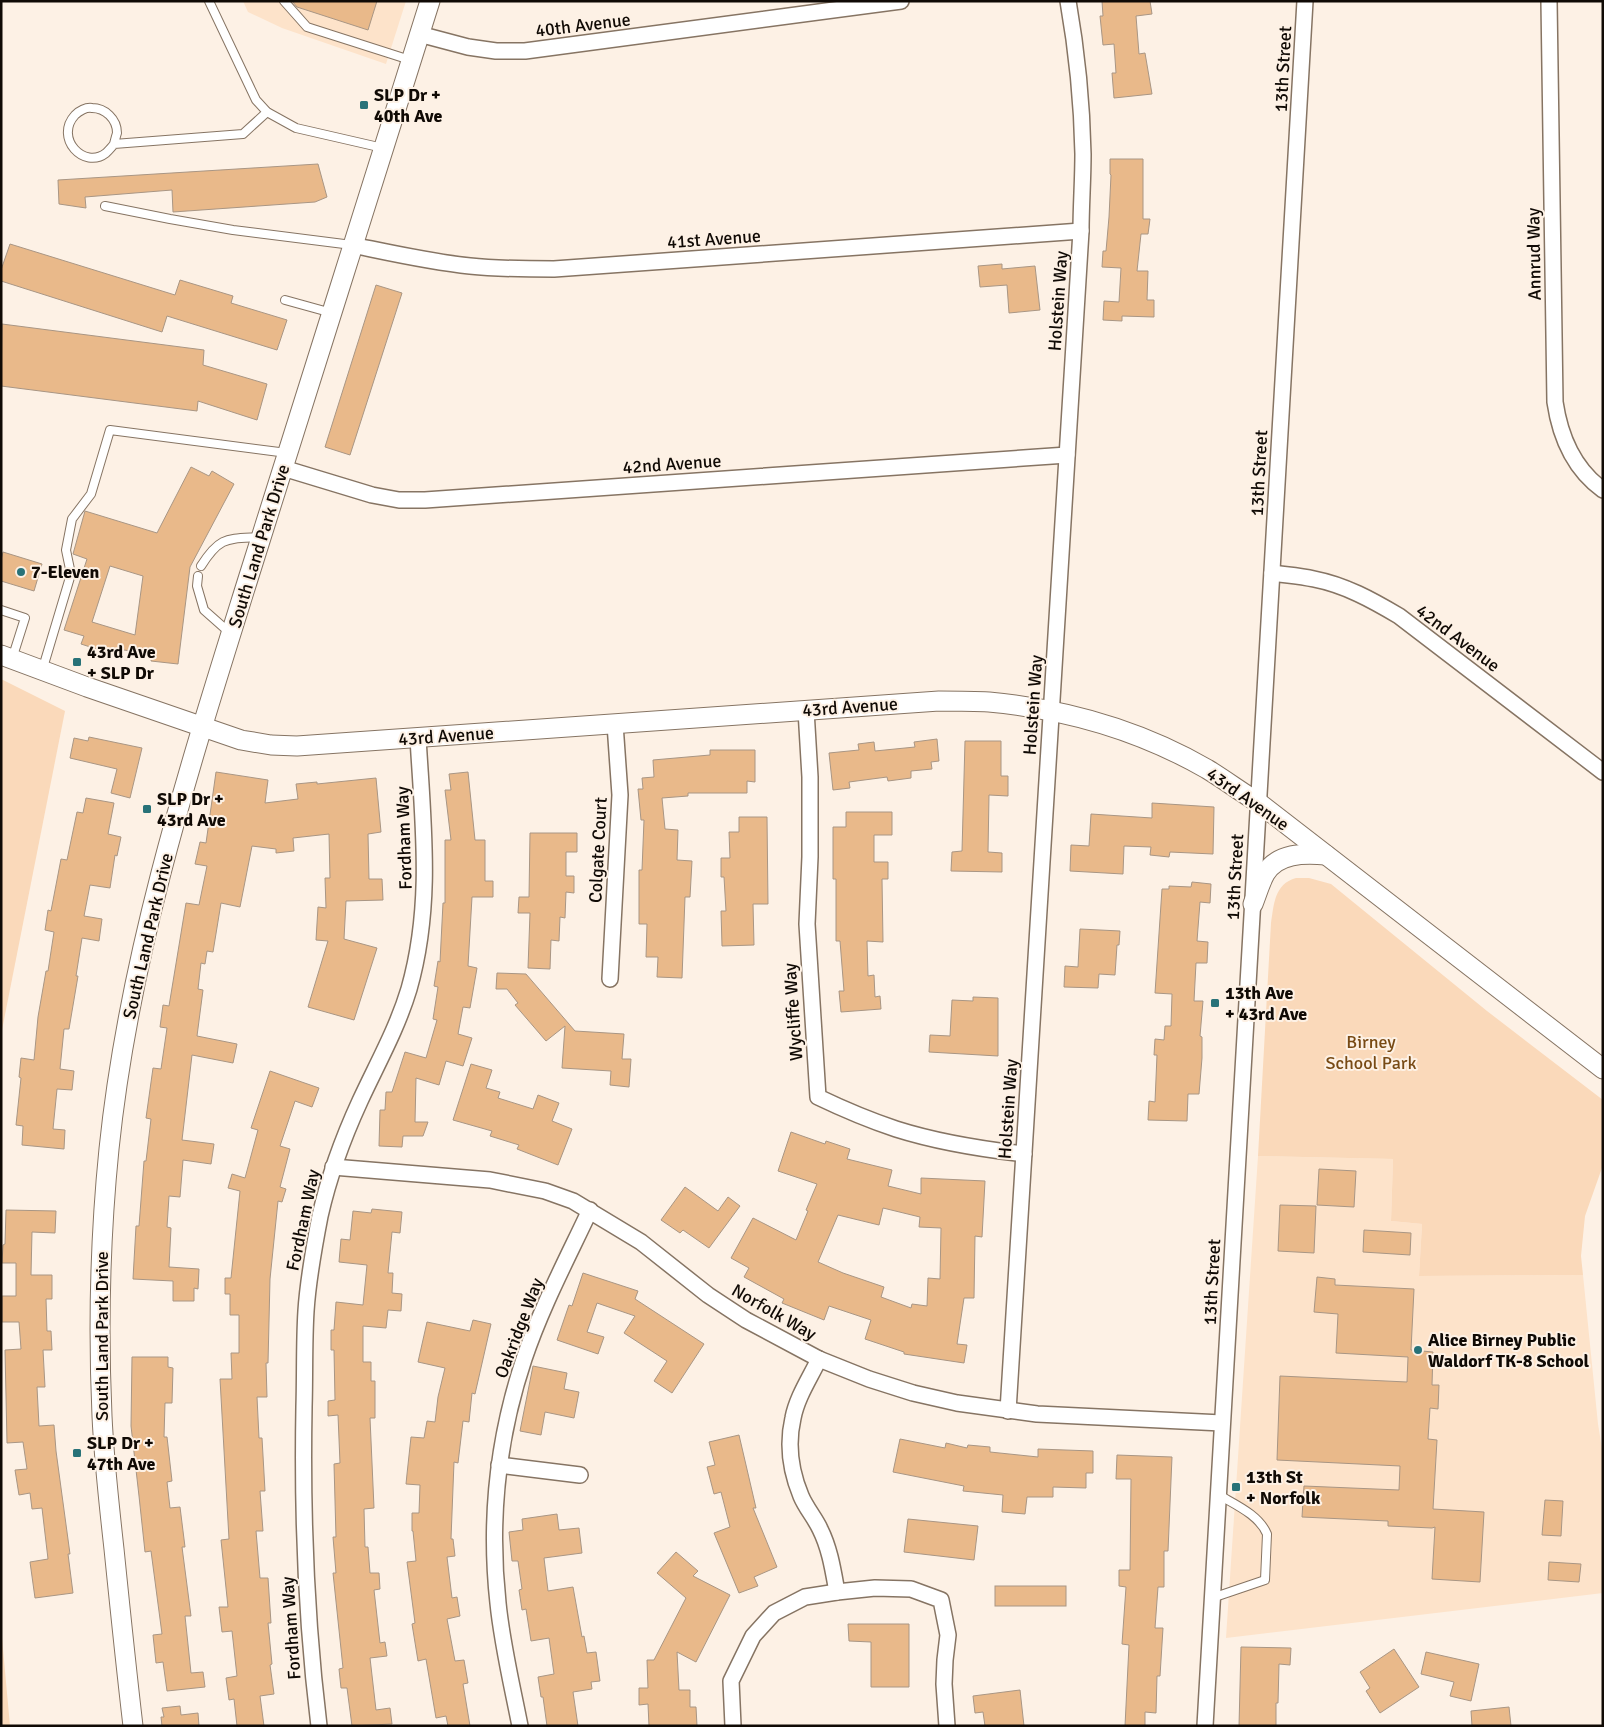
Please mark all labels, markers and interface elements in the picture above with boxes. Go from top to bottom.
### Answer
street label: 40th Avenue [534,8,632,42]
street label: 13th Street [1270,25,1296,113]
place label: SLP Dr + 40th Ave [374,84,443,127]
marker: SLP Dr + 40th Ave [358,99,370,111]
street label: Annrud Way [1522,207,1546,300]
street label: 41st Avenue [666,225,762,253]
street label: Holstein Way [1044,250,1073,352]
street label: 13th Street [1246,429,1272,517]
street label: 42nd Avenue [622,450,722,478]
street label: South Land Park Drive [224,462,294,630]
place label: 7-Eleven [31,561,99,583]
marker: 7-Eleven [15,566,27,578]
street label: 42nd Avenue [1412,599,1504,677]
place label: 43rd Ave + SLP Dr [87,641,156,684]
street label: Holstein Way [1019,654,1048,756]
marker: 43rd Ave + SLP Dr [71,656,83,668]
street label: 43rd Avenue [801,693,899,721]
street label: 43rd Avenue [397,722,495,750]
street label: 43rd Avenue [1202,763,1294,835]
street label: Fordham Way [391,785,417,890]
place label: SLP Dr + 43rd Ave [157,788,226,831]
street label: Colgate Court [584,796,612,904]
marker: SLP Dr + 43rd Ave [141,803,153,815]
street label: 13th Street [1222,833,1248,921]
street label: South Land Park Drive [118,851,178,1021]
street label: Wycliffe Way [779,962,807,1062]
place label: 13th Ave + 43rd Ave [1225,982,1307,1025]
marker: 13th Ave + 43rd Ave [1209,997,1221,1009]
park label: Birney School Park [1326,1031,1416,1074]
street label: Holstein Way [994,1058,1023,1160]
street label: Fordham Way [281,1167,325,1273]
street label: 13th Street [1199,1238,1225,1326]
street label: South Land Park Drive [91,1251,113,1421]
street label: Oakridge Way [490,1274,548,1381]
street label: Norfolk Way [728,1279,821,1345]
place label: Alice Birney Public Waldorf TK-8 School [1428,1329,1590,1372]
marker: Alice Birney Public Waldorf TK-8 School [1412,1344,1424,1356]
place label: SLP Dr + 47th Ave [87,1432,156,1475]
marker: SLP Dr + 47th Ave [71,1447,83,1459]
place label: 13th St + Norfolk [1246,1466,1321,1509]
marker: 13th St + Norfolk [1230,1481,1242,1493]
street label: Fordham Way [276,1575,306,1680]

